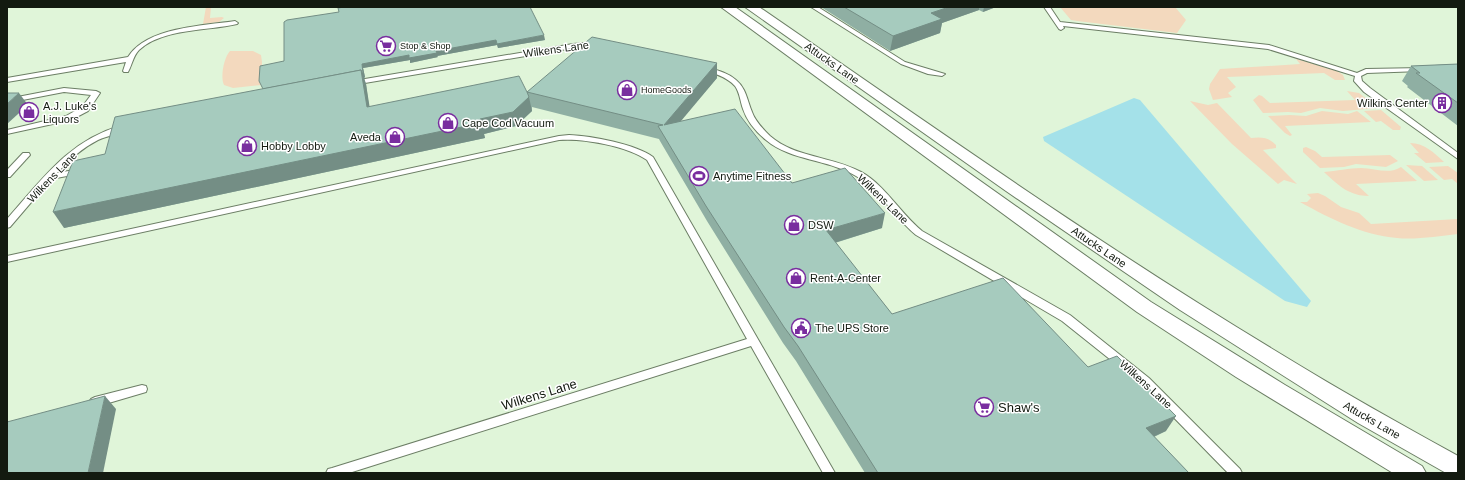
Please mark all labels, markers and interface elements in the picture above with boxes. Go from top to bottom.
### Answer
supermarket icon: Stop & Shop [375,35,397,57]
street label: Wilkens Lane [522,38,590,60]
street label: Attucks Lane [803,40,861,86]
place label: Stop & Shop [400,41,451,51]
shop icon: HomeGoods [616,79,638,101]
place label: HomeGoods [641,85,692,95]
building icon: Wilkins Center [1431,92,1453,114]
place label: Wilkins Center [1357,97,1428,109]
place label: A.J. Luke's Liquors [43,100,97,125]
shop icon: A.J. Luke's Liquors [18,101,40,123]
shop icon: Cape Cod Vacuum [437,112,459,134]
place label: Cape Cod Vacuum [462,117,554,129]
shop icon: Aveda [384,126,406,148]
place label: Aveda [350,131,382,143]
shop icon: Hobby Lobby [236,135,258,157]
place label: Hobby Lobby [261,140,326,152]
street label: Wilkens Lane [25,149,79,205]
sports icon: Anytime Fitness [688,165,710,187]
place label: Anytime Fitness [713,170,792,182]
street label: Wilkens Lane [855,172,911,226]
shop icon: DSW [783,214,805,236]
place label: DSW [808,219,834,231]
street label: Attucks Lane [1069,224,1129,270]
shop icon: Rent-A-Center [785,267,807,289]
place label: Rent-A-Center [810,272,881,284]
public building icon: The UPS Store [790,317,812,339]
place label: The UPS Store [815,322,889,334]
street label: Wilkens Lane [1117,357,1175,411]
street label: Wilkens Lane [500,376,579,413]
supermarket icon: Shaw's [973,396,995,418]
street label: Attucks Lane [1341,399,1403,441]
place label: Shaw's [998,400,1040,415]

